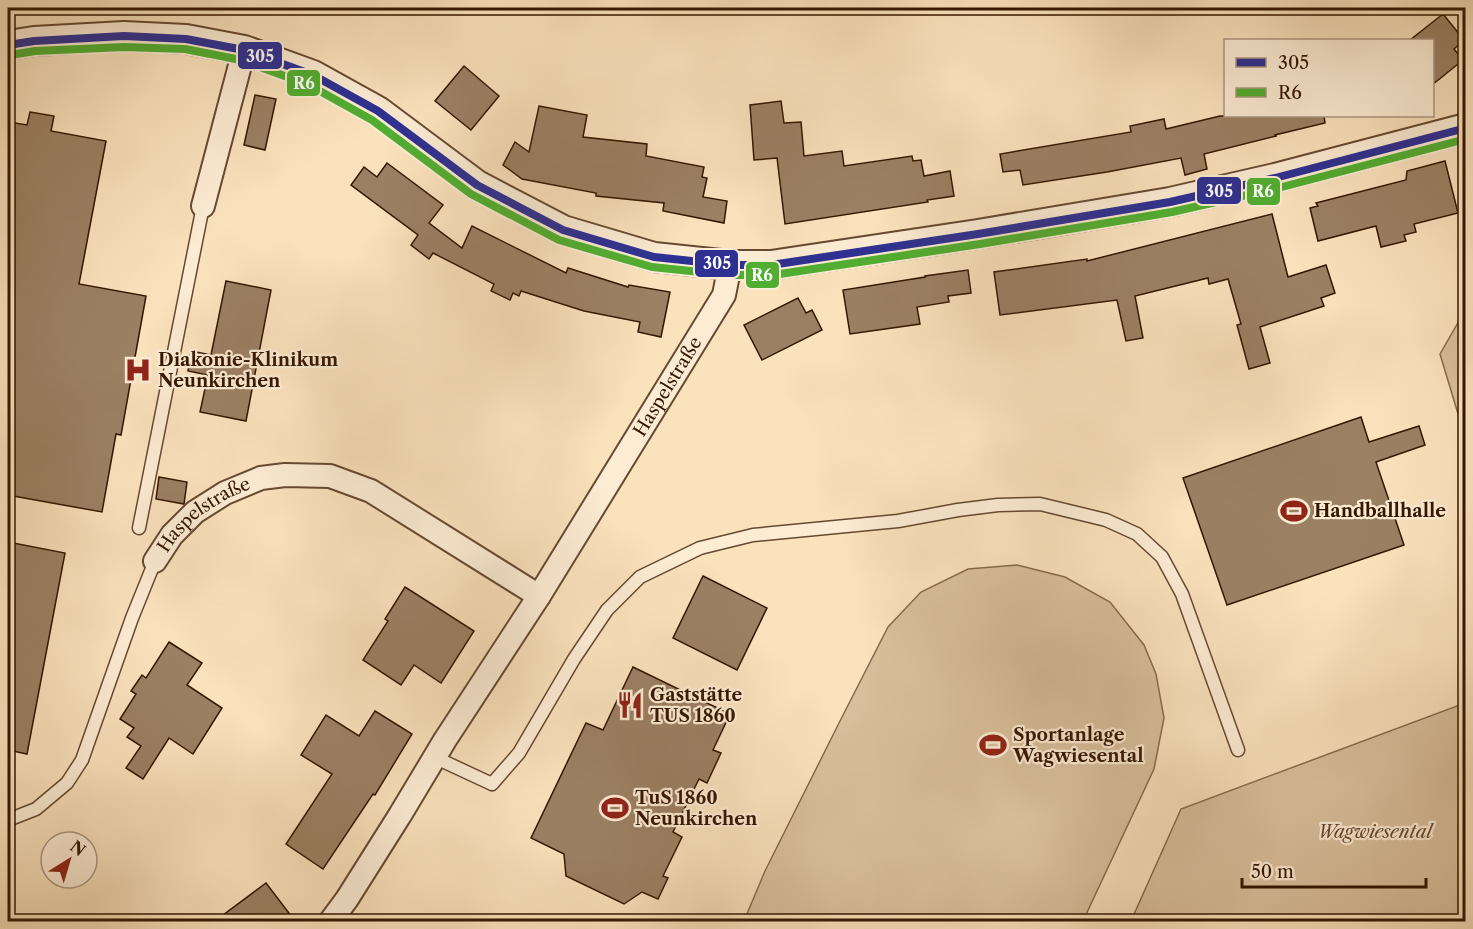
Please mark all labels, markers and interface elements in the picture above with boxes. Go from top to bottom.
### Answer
legend [1224,39,1434,117]
line badge: 305 [237,41,283,70]
text: 305 [246,46,274,66]
text: 305 [1278,52,1309,74]
line badge: R6 [286,69,321,97]
text: R6 [293,73,315,93]
text: R6 [1278,82,1302,104]
line badge: 305 [1196,176,1242,205]
line badge: R6 [1246,177,1281,206]
text: 305 [1205,181,1233,201]
text: R6 [1252,181,1274,201]
line badge: 305 [694,249,739,278]
text: 305 [703,253,731,273]
line badge: R6 [745,261,780,289]
text: R6 [751,265,773,285]
street label: Haspelstraße [629,333,707,441]
place label: Diakonie-Klinikum Neunkirchen [158,349,338,392]
hospital icon: Diakonie-Klinikum Neunkirchen [123,355,153,385]
street label: Haspelstraße [153,473,254,557]
sports icon: Handballhalle [1279,496,1309,526]
place label: Handballhalle [1314,500,1446,522]
place label: Gaststätte TUS 1860 [650,684,743,727]
restaurant icon: Gaststätte TUS 1860 [615,690,645,720]
place label: Sportanlage Wagwiesental [1012,724,1144,767]
sports icon: Sportanlage Wagwiesental [978,730,1008,760]
place label: TuS 1860 Neunkirchen [635,787,758,830]
sports icon: TuS 1860 Neunkirchen [600,793,630,823]
park label: Wagwiesental [1318,821,1434,843]
north arrow [39,830,99,890]
text: N [66,836,90,860]
scale bar [1242,851,1426,889]
text: 50 m [1251,861,1294,883]

